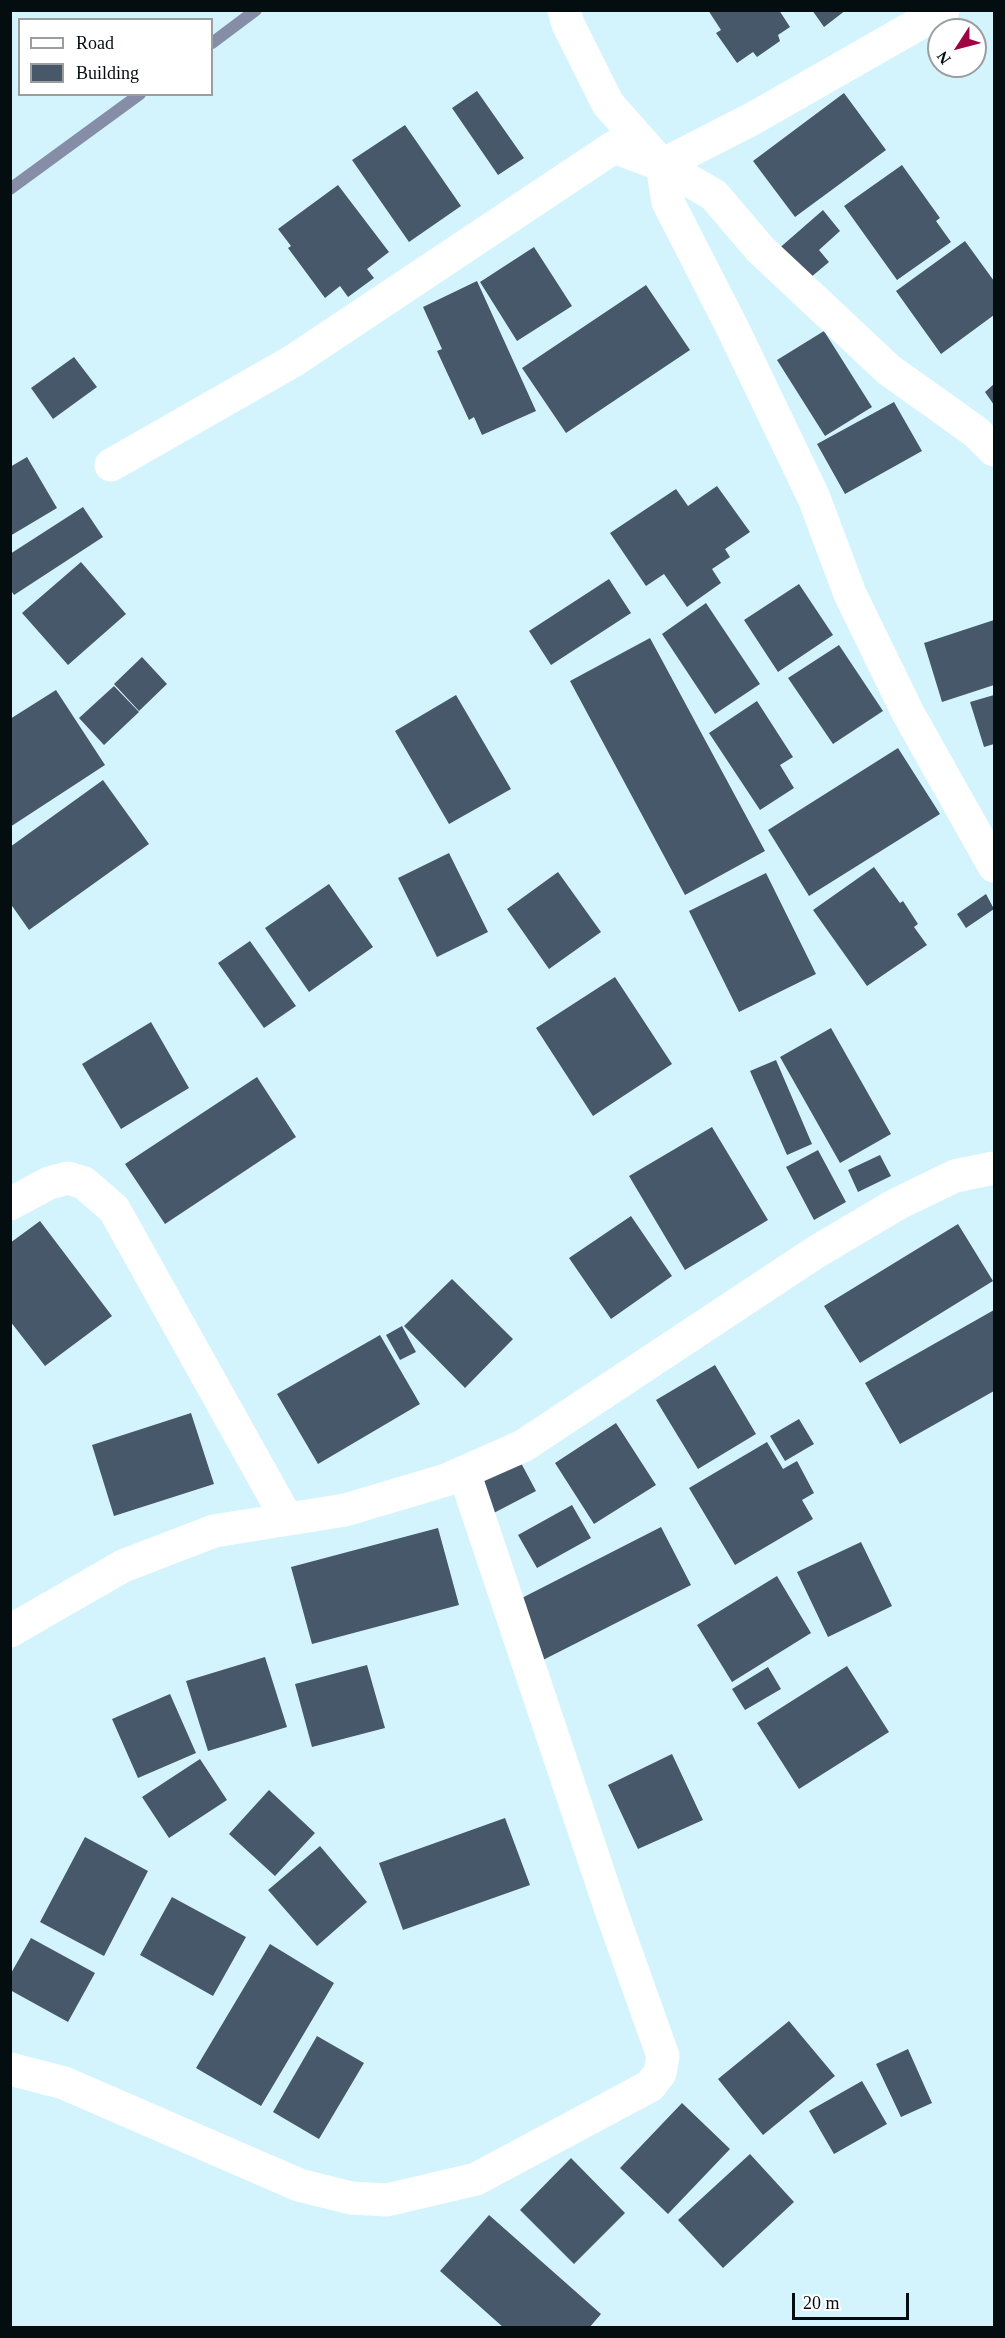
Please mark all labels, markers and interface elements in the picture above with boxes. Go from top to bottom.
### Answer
legend [18,18,213,96]
north arrow [927,18,987,78]
text: Road [76,33,114,53]
text: N [933,48,954,67]
text: Building [76,63,139,83]
scale bar [795,2281,912,2319]
text: 20 m [803,2293,840,2313]

